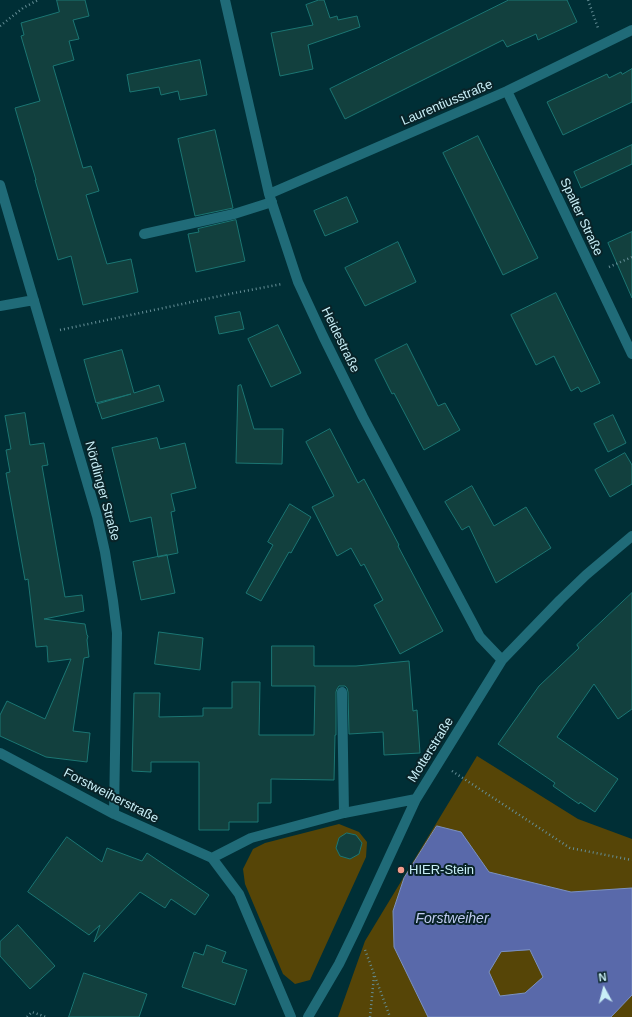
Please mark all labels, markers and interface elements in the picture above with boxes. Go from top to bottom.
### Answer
street label: Laurentiusstraße [399,77,495,129]
street label: Spalter Straße [556,176,606,258]
street label: Heidestraße [317,305,363,375]
street label: Nördlinger Straße [81,439,123,543]
street label: Motterstraße [405,715,457,785]
street label: Forstweiherstraße [61,765,161,827]
place label: HIER-Stein [409,862,474,878]
marker: HIER-Stein [396,865,406,875]
water label: Forstweiher [415,911,489,927]
north arrow [584,969,624,1009]
text: N [598,971,607,984]

